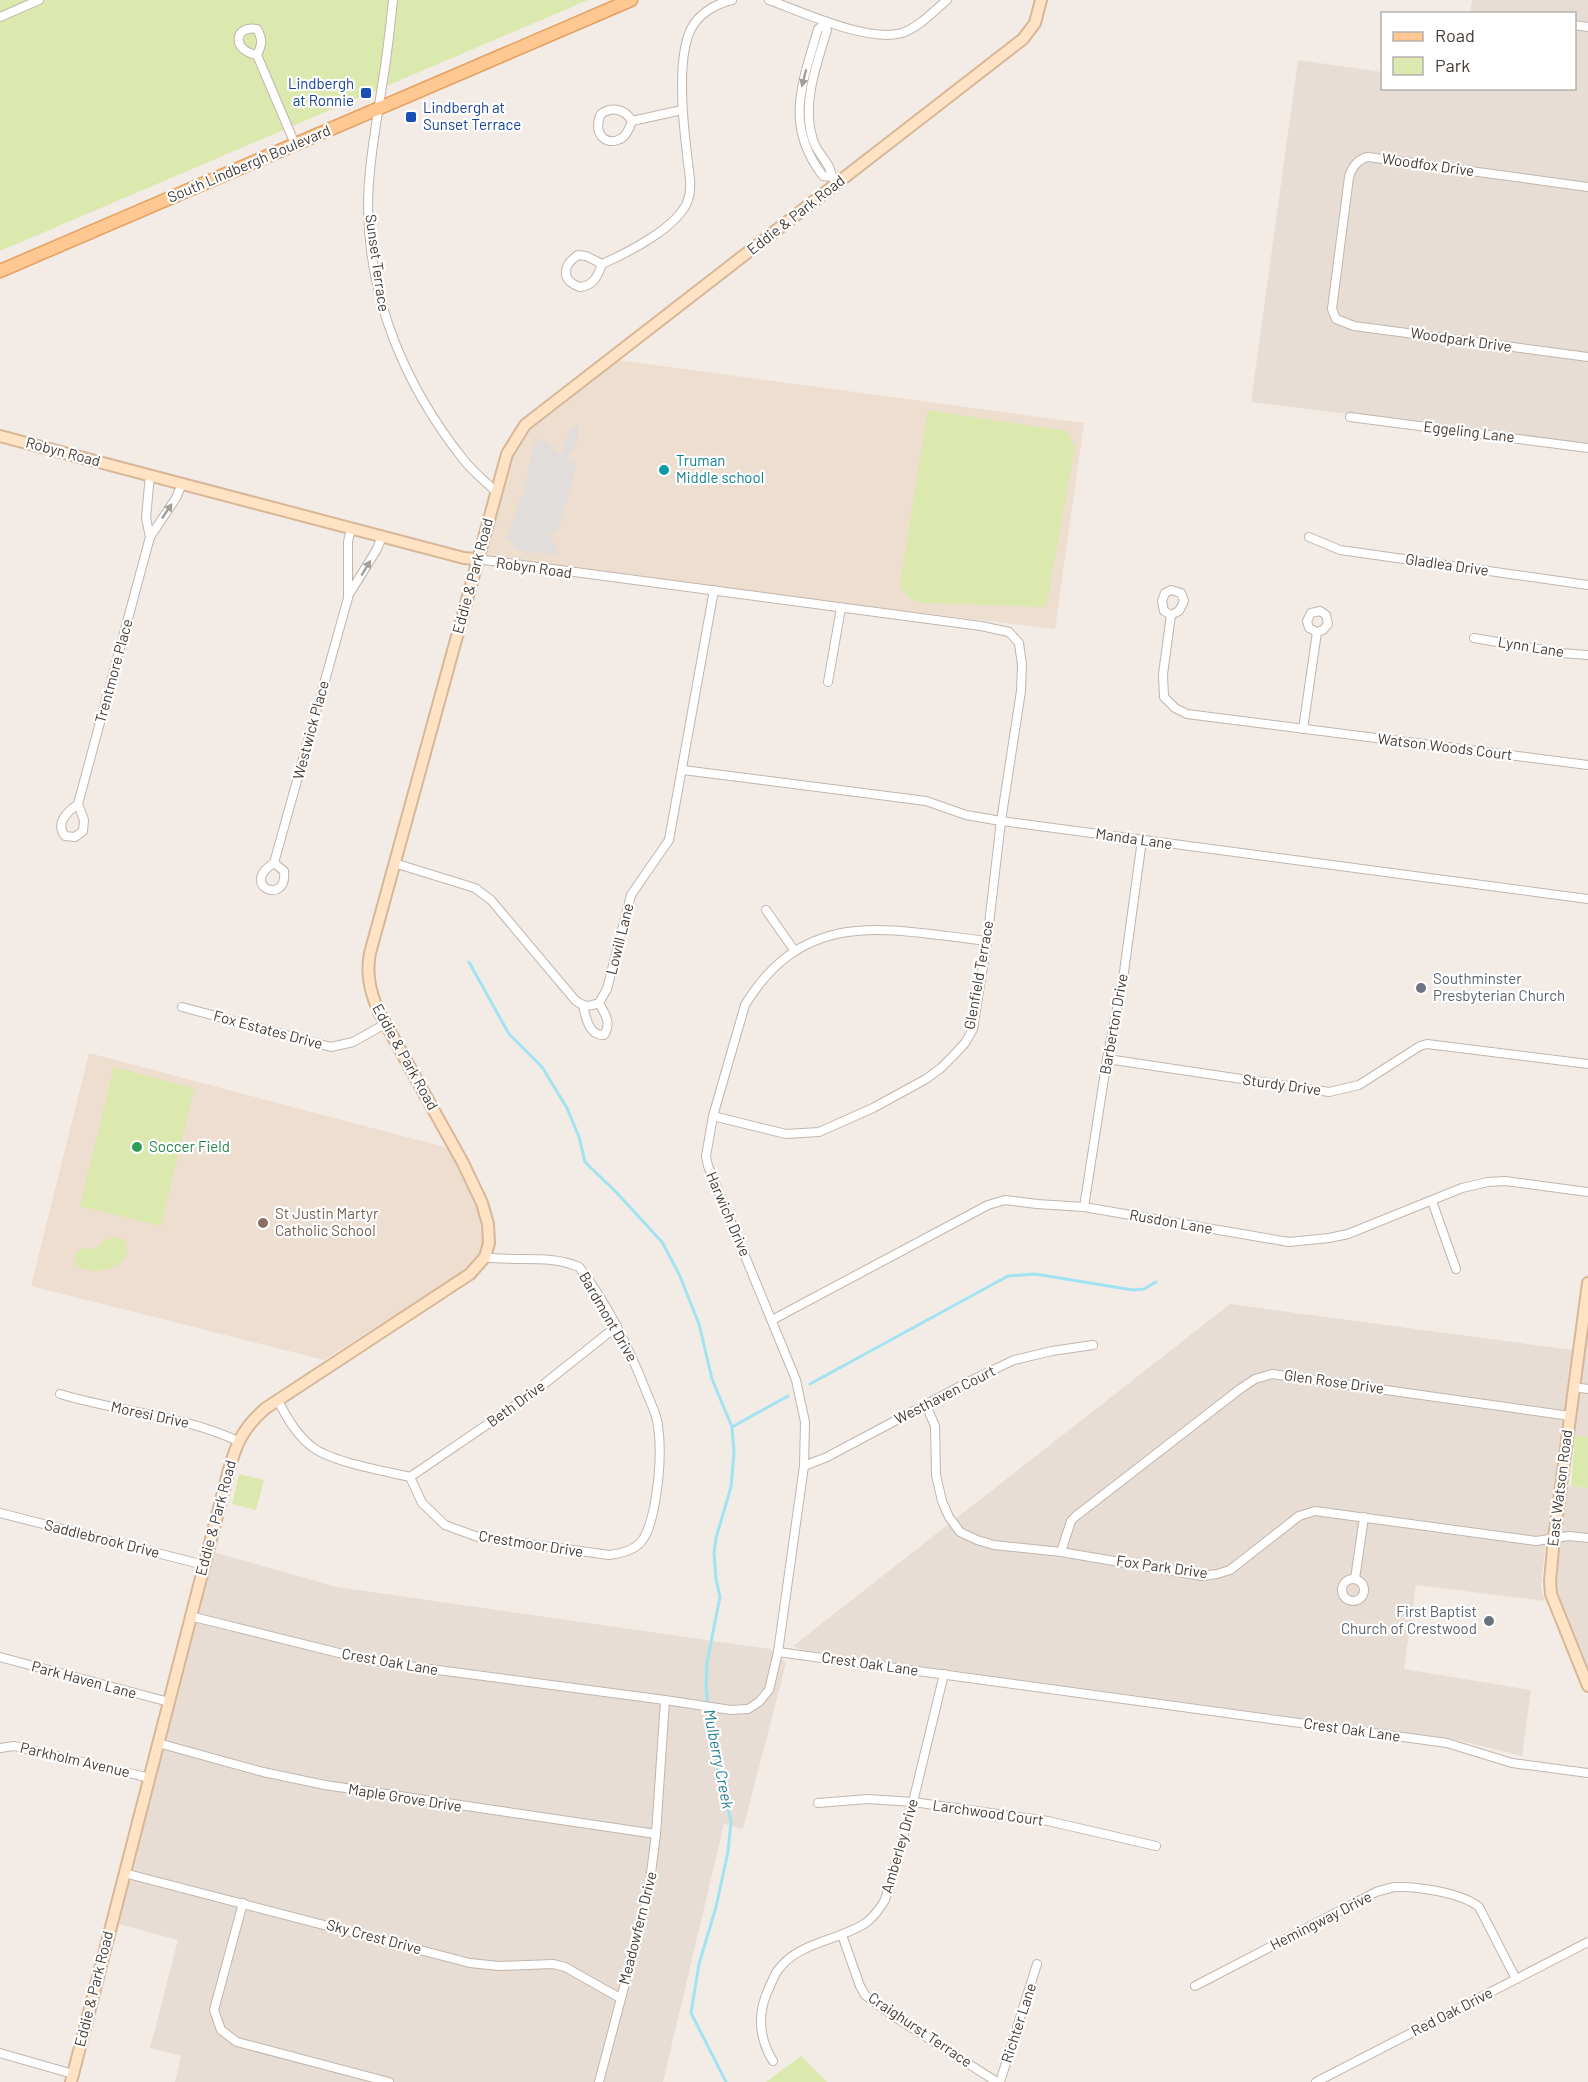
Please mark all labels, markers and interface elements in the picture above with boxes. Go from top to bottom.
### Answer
legend [1381,12,1576,90]
text: Road [1435,24,1475,46]
text: Park [1435,54,1470,76]
one-way arrow [798,69,808,88]
place label: Lindbergh at Ronnie [288,74,354,109]
marker: Lindbergh at Ronnie [359,86,373,100]
place label: Lindbergh at Sunset Terrace [423,98,521,133]
marker: Lindbergh at Sunset Terrace [404,110,418,124]
street label: South Lindbergh Boulevard [164,120,333,206]
street label: Woodfox Drive [1381,149,1476,179]
street label: Eddie & Park Road [743,171,848,258]
street label: Sunset Terrace [362,213,394,313]
street label: Woodpark Drive [1409,323,1513,355]
street label: Eggeling Lane [1423,416,1516,446]
street label: Robyn Road [24,432,103,470]
place label: Truman Middle school [676,451,764,486]
marker: Truman Middle school [657,463,671,477]
one-way arrow [161,503,172,519]
street label: Eddie & Park Road [448,516,496,635]
street label: Gladlea Drive [1404,549,1490,579]
street label: Robyn Road [495,553,573,581]
one-way arrow [361,559,371,576]
street label: Trentmore Place [90,617,136,725]
street label: Lynn Lane [1497,632,1565,660]
street label: Westwick Place [288,678,332,781]
street label: Watson Woods Court [1377,729,1514,763]
street label: Manda Lane [1095,824,1174,852]
street label: Lowill Lane [601,901,637,976]
street label: Glenfield Terrace [960,919,996,1031]
place label: Southminster Presbyterian Church [1433,969,1565,1004]
street label: Barberton Drive [1095,972,1131,1076]
marker: Southminster Presbyterian Church [1414,981,1428,995]
street label: Eddie & Park Road [369,1000,443,1113]
street label: Fox Estates Drive [212,1006,325,1052]
street label: Sturdy Drive [1242,1070,1323,1098]
place label: Soccer Field [149,1137,230,1155]
marker: Soccer Field [130,1140,144,1154]
street label: Harwich Drive [703,1169,755,1259]
place label: St Justin Martyr Catholic School [275,1204,379,1239]
street label: Rusdon Lane [1128,1205,1214,1237]
marker: St Justin Martyr Catholic School [256,1216,270,1230]
street label: Bardmont Drive [576,1268,642,1365]
street label: Westhaven Court [891,1361,998,1427]
street label: Glen Rose Drive [1283,1365,1385,1397]
street label: Beth Drive [483,1376,548,1430]
street label: Moresi Drive [109,1397,191,1431]
street label: East Watson Road [1543,1428,1575,1547]
street label: Eddie & Park Road [191,1458,239,1577]
street label: Saddlebrook Drive [43,1515,162,1561]
street label: Crestmoor Drive [478,1526,585,1560]
street label: Fox Park Drive [1115,1551,1209,1581]
place label: First Baptist Church of Crestwood [1341,1602,1477,1637]
marker: First Baptist Church of Crestwood [1482,1614,1496,1628]
street label: Crest Oak Lane [341,1644,440,1678]
street label: Crest Oak Lane [821,1647,920,1679]
street label: Park Haven Lane [30,1656,139,1702]
water label: Mulberry Creek [701,1708,738,1810]
street label: Crest Oak Lane [1303,1713,1402,1745]
street label: Parkholm Avenue [19,1738,132,1780]
street label: Maple Grove Drive [347,1779,463,1815]
street label: Larchwood Court [932,1795,1045,1829]
street label: Amberley Drive [877,1796,921,1895]
street label: Meadowfern Drive [614,1869,660,1986]
street label: Hemingway Drive [1267,1887,1374,1953]
street label: Sky Crest Drive [325,1915,424,1957]
street label: Eddie & Park Road [70,1929,116,2049]
street label: Richter Lane [997,1981,1039,2065]
street label: Red Oak Drive [1408,1983,1495,2039]
street label: Craighurst Terrace [865,1988,976,2070]

